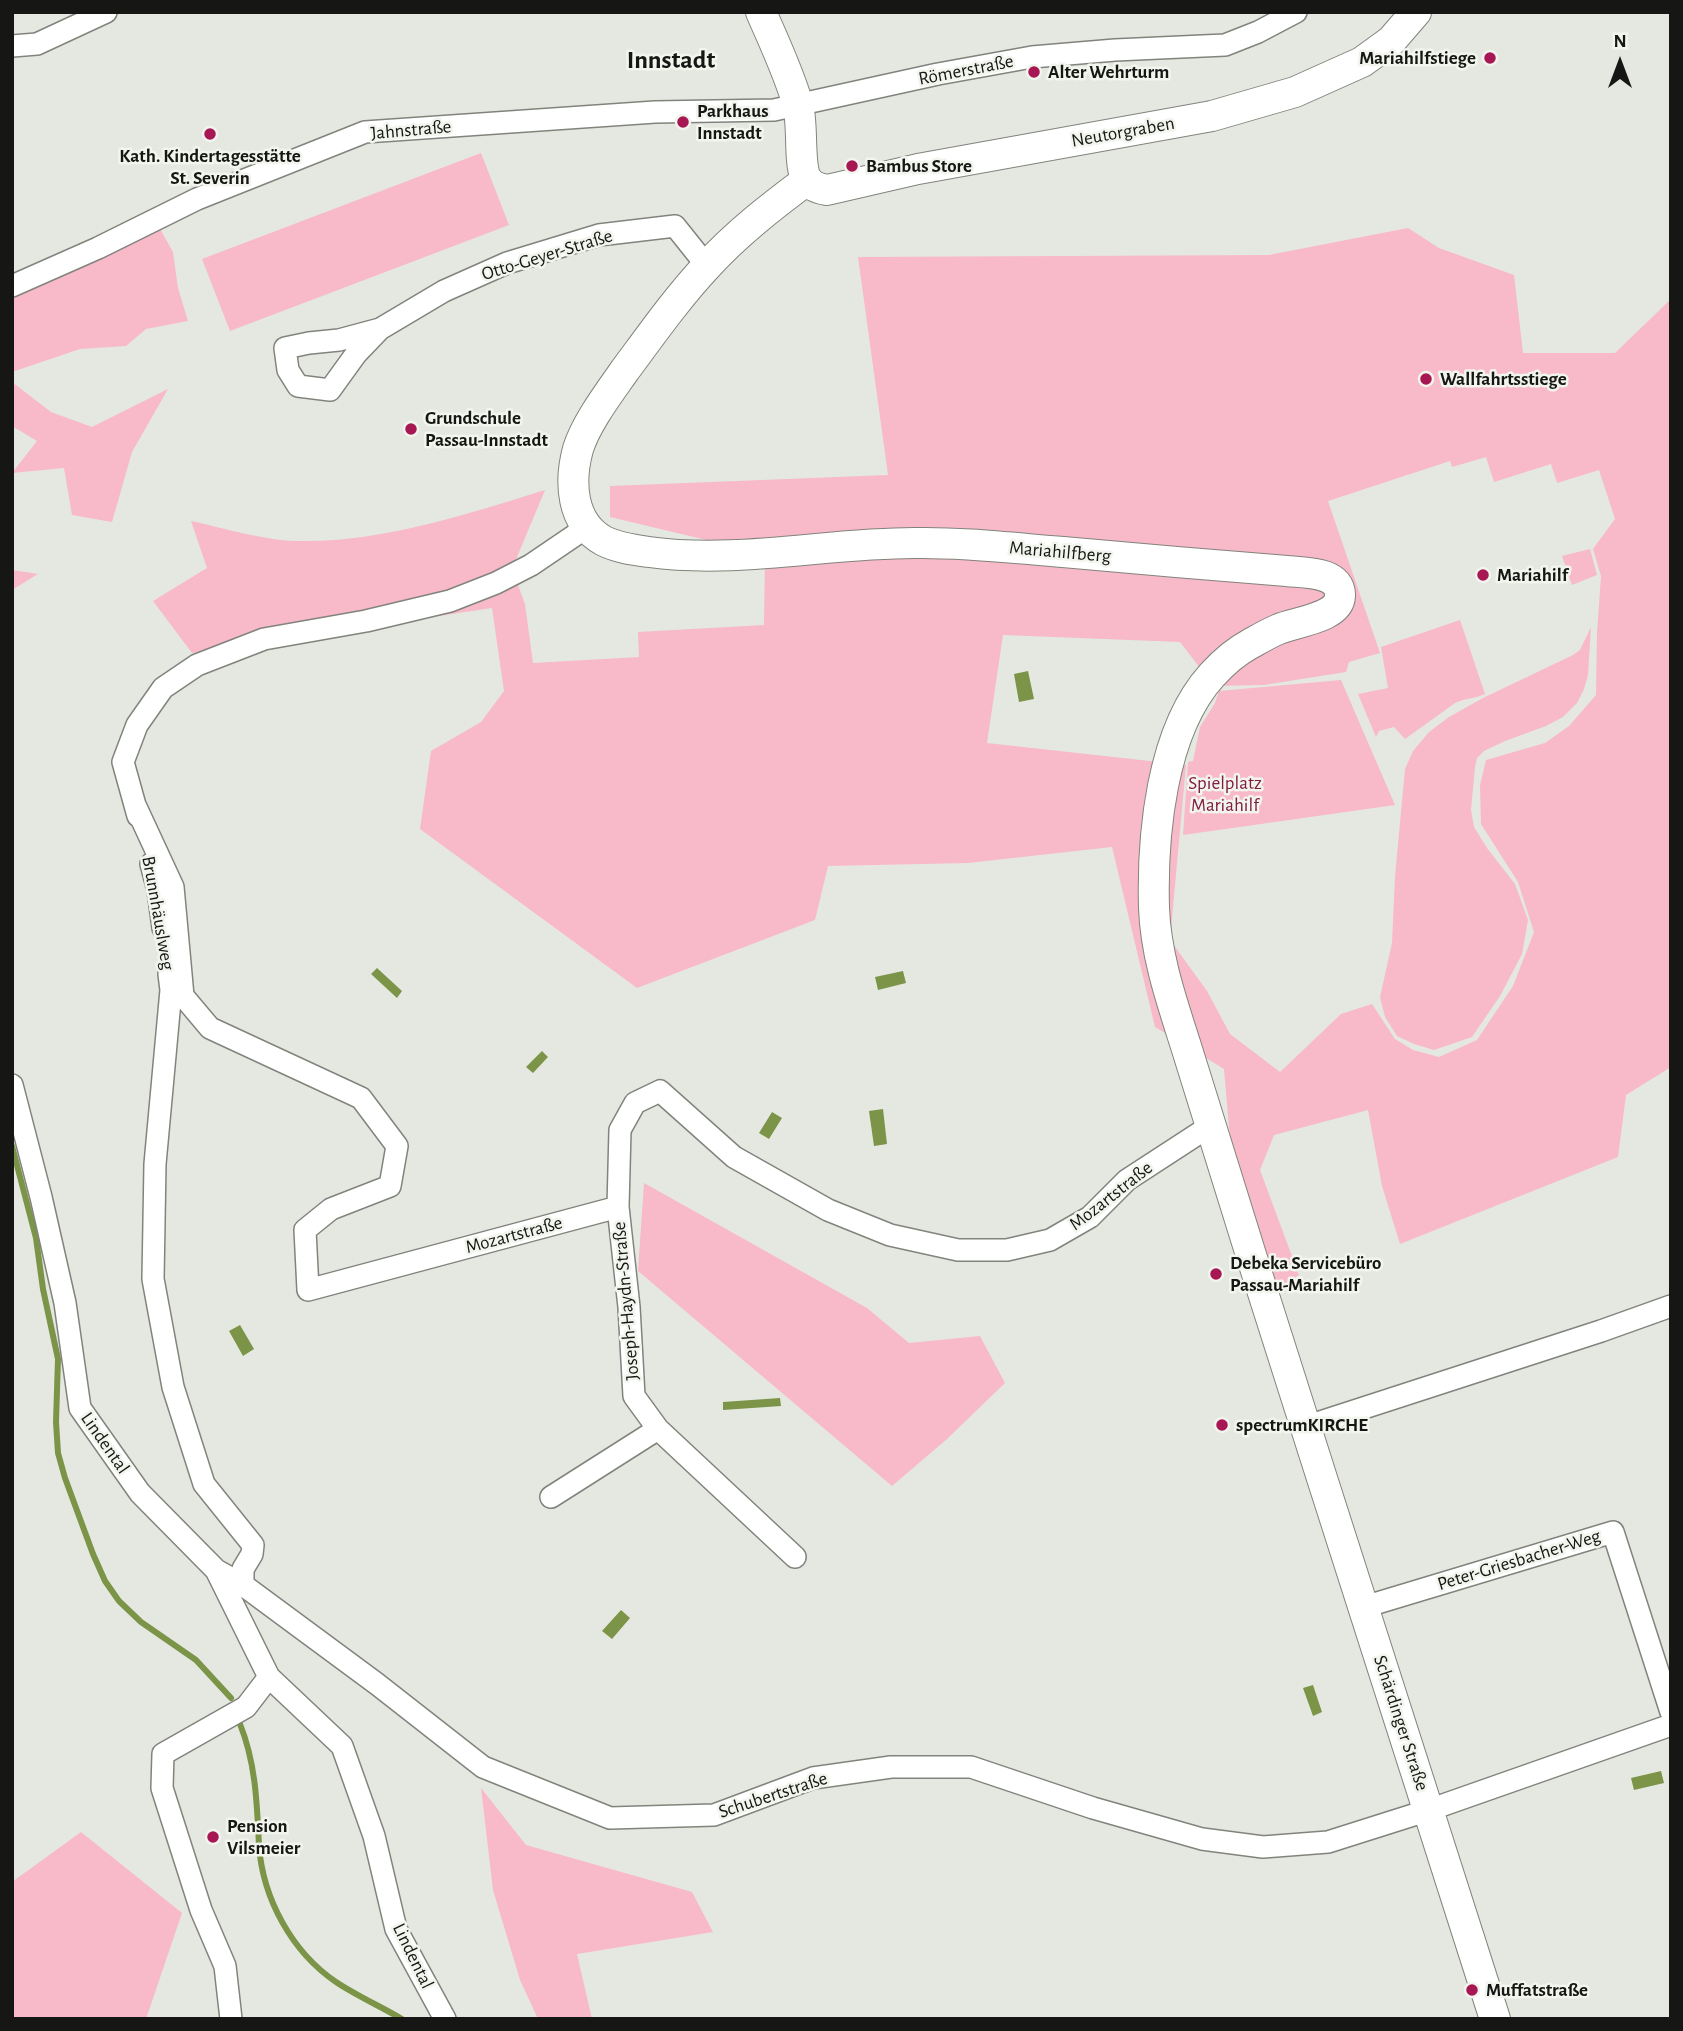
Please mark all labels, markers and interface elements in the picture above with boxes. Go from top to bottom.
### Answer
north arrow [1585,28,1655,98]
text: N [1613,32,1627,51]
district label: Innstadt [627,44,715,76]
place label: Mariahilfstiege [1359,47,1476,69]
street label: Römerstraße [917,50,1015,90]
marker: Mariahilfstiege [1482,50,1498,66]
place label: Alter Wehrturm [1048,61,1169,83]
marker: Alter Wehrturm [1026,64,1042,80]
place label: Parkhaus Innstadt [697,100,768,144]
street label: Neutorgraben [1070,112,1176,152]
marker: Parkhaus Innstadt [675,114,691,130]
street label: Jahnstraße [370,115,452,145]
marker: Kath. Kindertagesstätte St. Severin [202,126,218,142]
place label: Kath. Kindertagesstätte St. Severin [119,145,301,189]
place label: Bambus Store [866,155,972,177]
marker: Bambus Store [844,158,860,174]
street label: Otto-Geyer-Straße [479,224,615,286]
place label: Wallfahrtsstiege [1440,368,1567,390]
marker: Wallfahrtsstiege [1418,371,1434,387]
place label: Grundschule Passau-Innstadt [425,407,548,451]
marker: Grundschule Passau-Innstadt [403,421,419,437]
street label: Mariahilfberg [1008,536,1112,568]
place label: Mariahilf [1497,564,1568,586]
marker: Mariahilf [1475,567,1491,583]
park label: Spielplatz Mariahilf [1188,772,1262,816]
street label: Brunnhäuslweg [137,854,179,972]
street label: Mozartstraße [1065,1156,1157,1236]
street label: Mozartstraße [463,1211,565,1259]
street label: Joseph-Haydn-Straße [608,1221,644,1381]
place label: Debeka Servicebüro Passau-Mariahilf [1230,1252,1381,1296]
marker: Debeka Servicebüro Passau-Mariahilf [1208,1266,1224,1282]
street label: Lindental [76,1408,134,1478]
place label: spectrumKIRCHE [1236,1414,1368,1436]
marker: spectrumKIRCHE [1214,1417,1230,1433]
street label: Peter-Griesbacher-Weg [1435,1524,1603,1596]
street label: Schärdinger Straße [1368,1652,1434,1794]
street label: Schubertstraße [716,1767,830,1823]
place label: Pension Vilsmeier [227,1815,300,1859]
marker: Pension Vilsmeier [205,1829,221,1845]
street label: Lindental [387,1919,439,1993]
place label: Muffatstraße [1486,1979,1588,2001]
marker: Muffatstraße [1464,1982,1480,1998]

